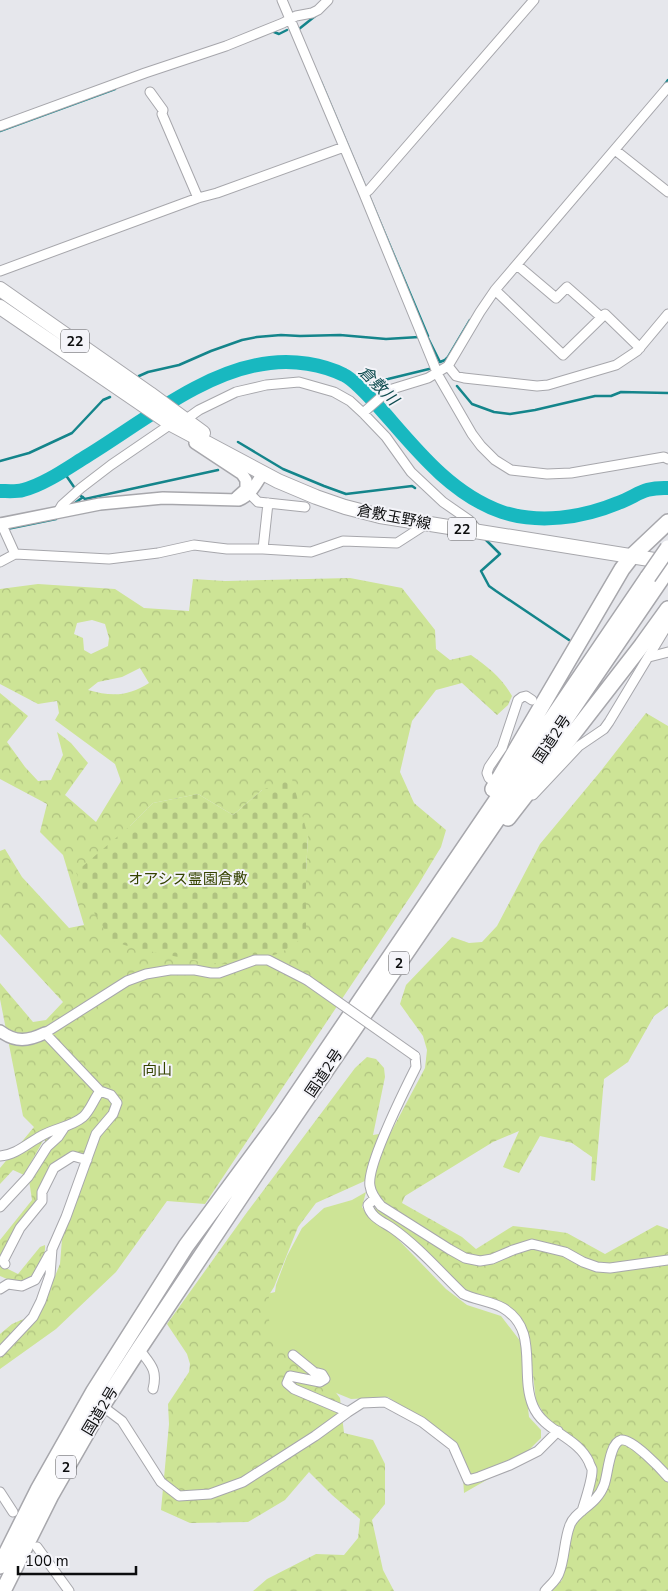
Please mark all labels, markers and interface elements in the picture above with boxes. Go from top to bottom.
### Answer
road number: 22 [61,330,89,352]
water label: 倉敷川 [354,361,404,412]
street label: 倉敷玉野線 [355,500,433,534]
road number: 22 [448,518,476,540]
street label: 国道2号 [529,711,575,767]
park label: オアシス霊園倉敷 [128,869,248,889]
road number: 2 [389,951,409,974]
street label: 国道2号 [301,1045,347,1101]
park label: 向山 [142,1060,172,1080]
street label: 国道2号 [78,1383,122,1439]
road number: 2 [56,1455,76,1478]
scale bar [18,1544,135,1576]
text: 100 m [25,1551,69,1571]

